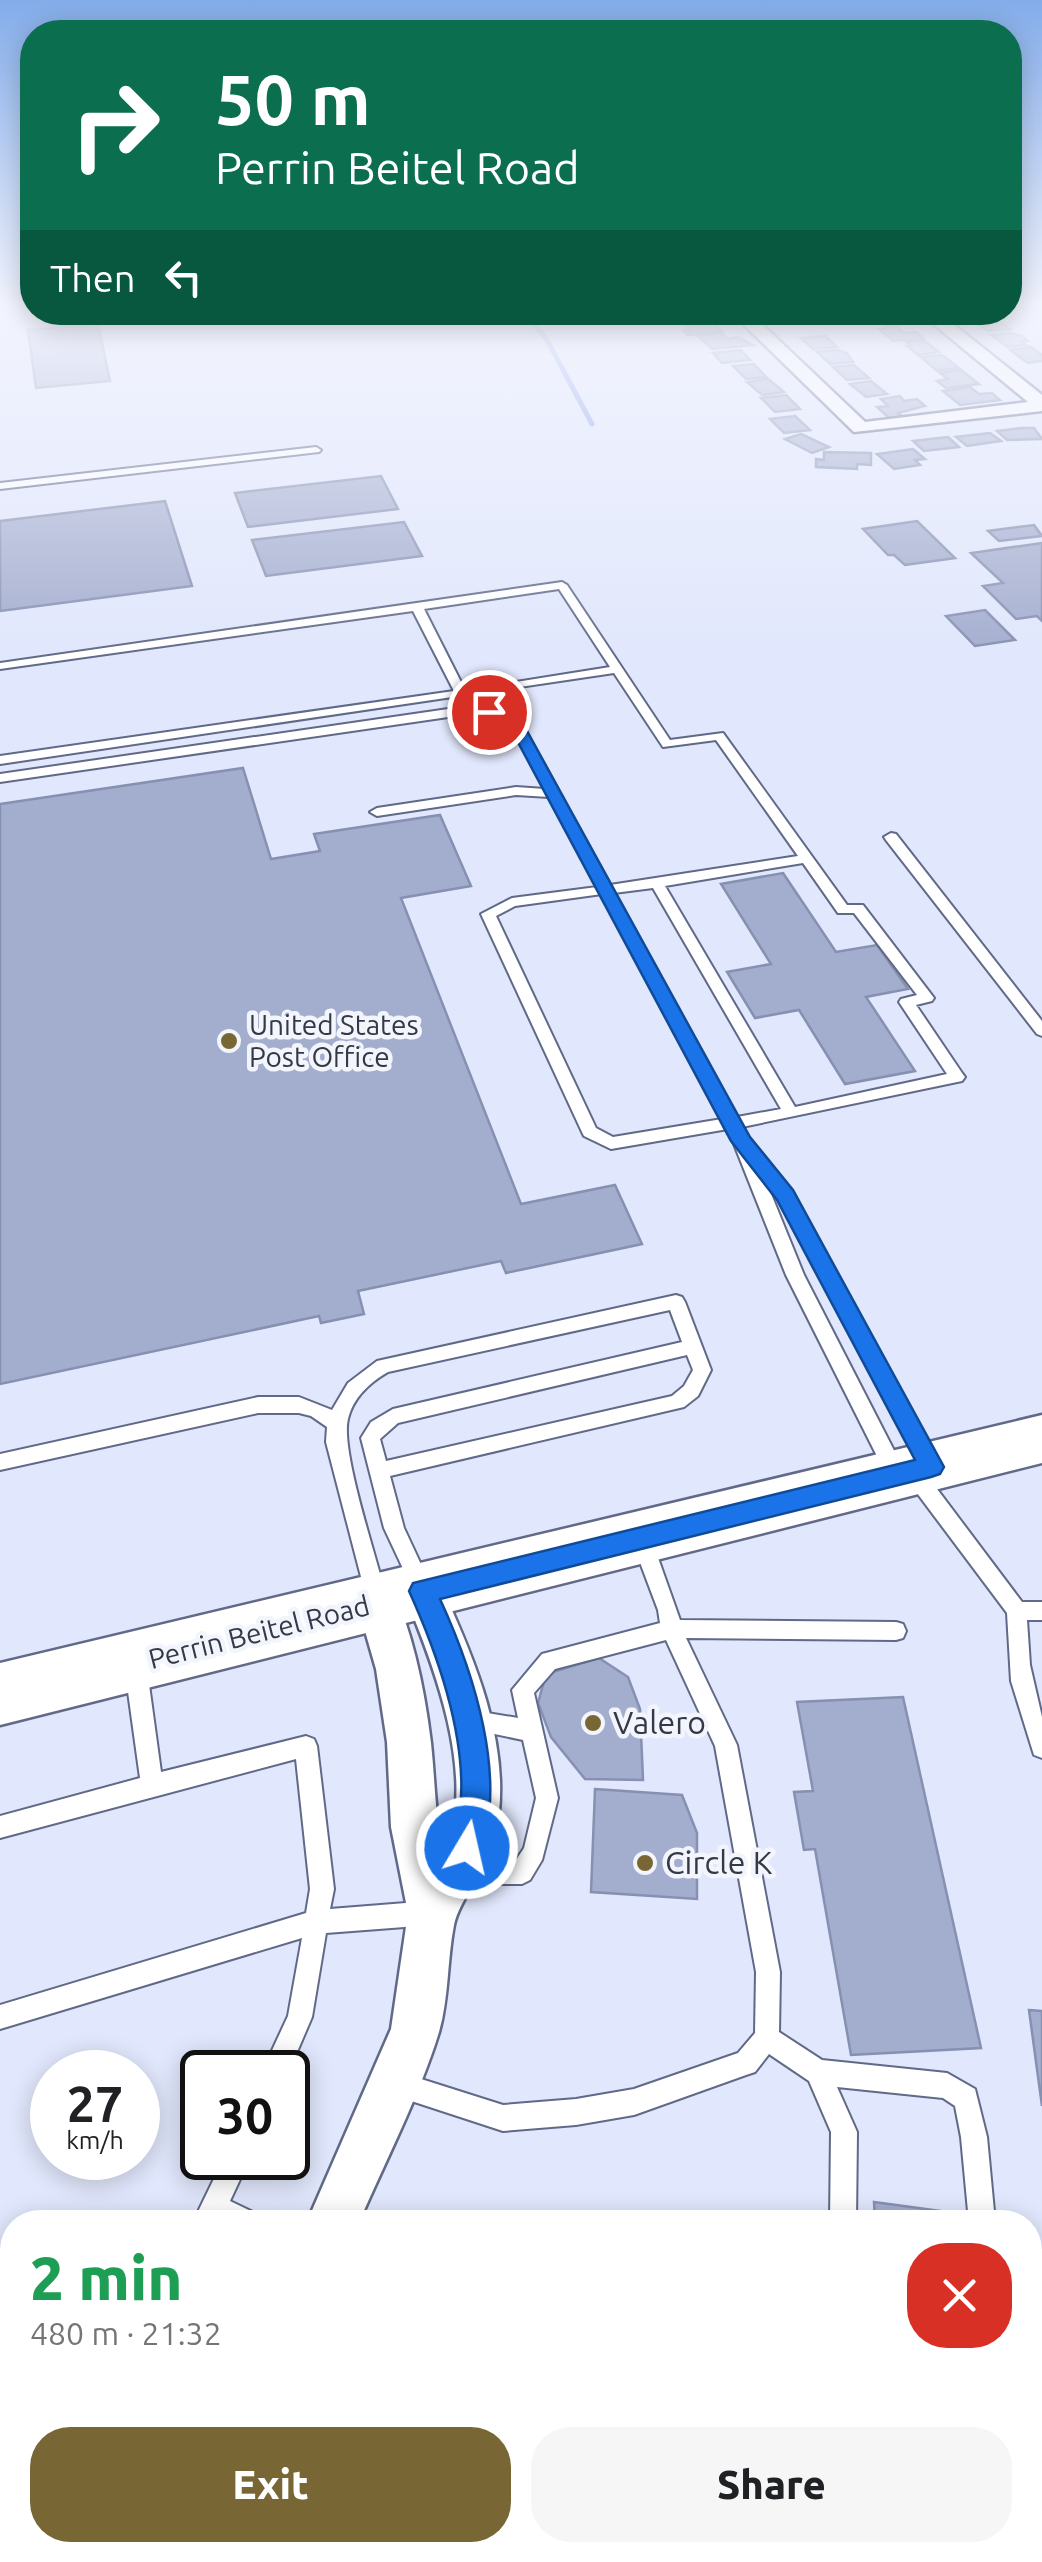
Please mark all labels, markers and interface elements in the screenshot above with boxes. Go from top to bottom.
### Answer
icon: right [50,60,180,190]
text: 50 m [215,60,371,138]
text: Perrin Beitel Road [215,142,580,193]
icon: left [156,250,211,305]
text: Then [50,257,136,299]
pin [447,670,532,755]
icon: arrive [462,685,517,740]
place label: United States Post Office [249,1009,419,1072]
marker: United States Post Office [218,1030,240,1052]
street label: Perrin Beitel Road [145,1589,373,1674]
place label: Valero [613,1704,706,1740]
marker: Valero [582,1712,604,1734]
position arrow [415,1796,519,1900]
place label: Circle K [665,1844,773,1880]
marker: Circle K [634,1852,656,1874]
speed limit sign: 30 [180,2050,310,2180]
text: 27 [67,2075,123,2131]
text: km/h [66,2126,124,2154]
button: close [907,2243,1012,2348]
text: 2 min [30,2244,183,2311]
text: 480 m · 21:32 [30,2315,222,2351]
button: Exit [30,2427,511,2542]
button: Share [531,2427,1012,2542]

